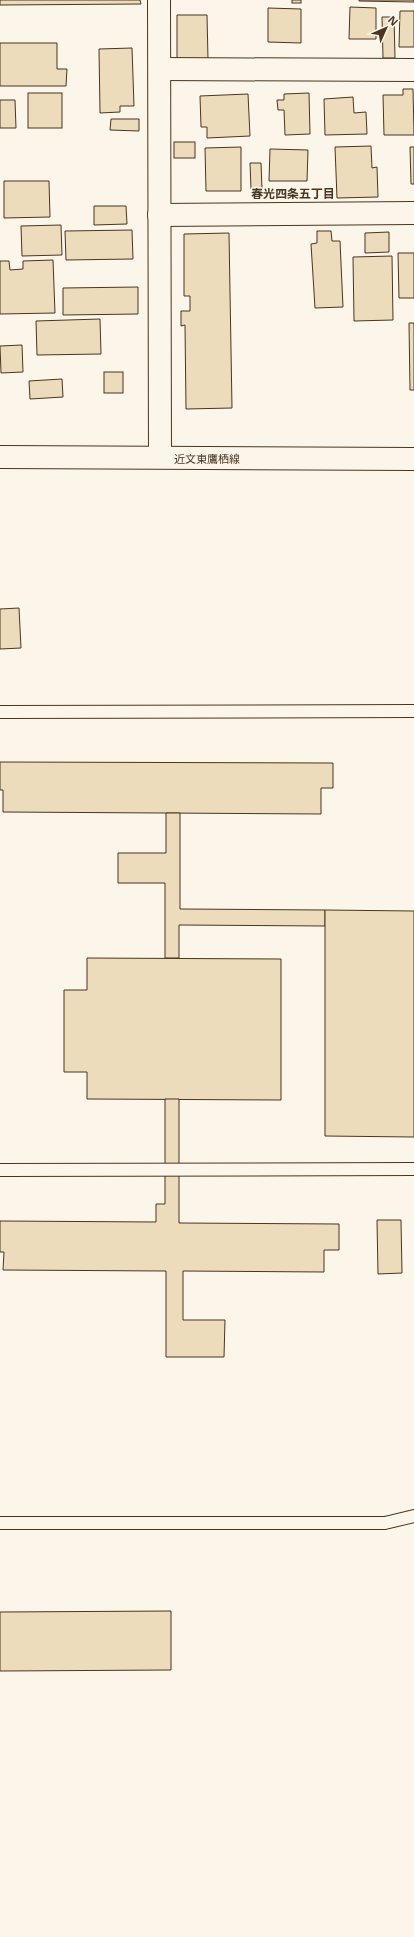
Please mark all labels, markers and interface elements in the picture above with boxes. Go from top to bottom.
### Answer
north arrow [366,8,406,48]
text: N [385,12,402,29]
district label: 春光四条五丁目 [251,185,335,202]
street label: 近文東鷹栖線 [174,451,240,466]

